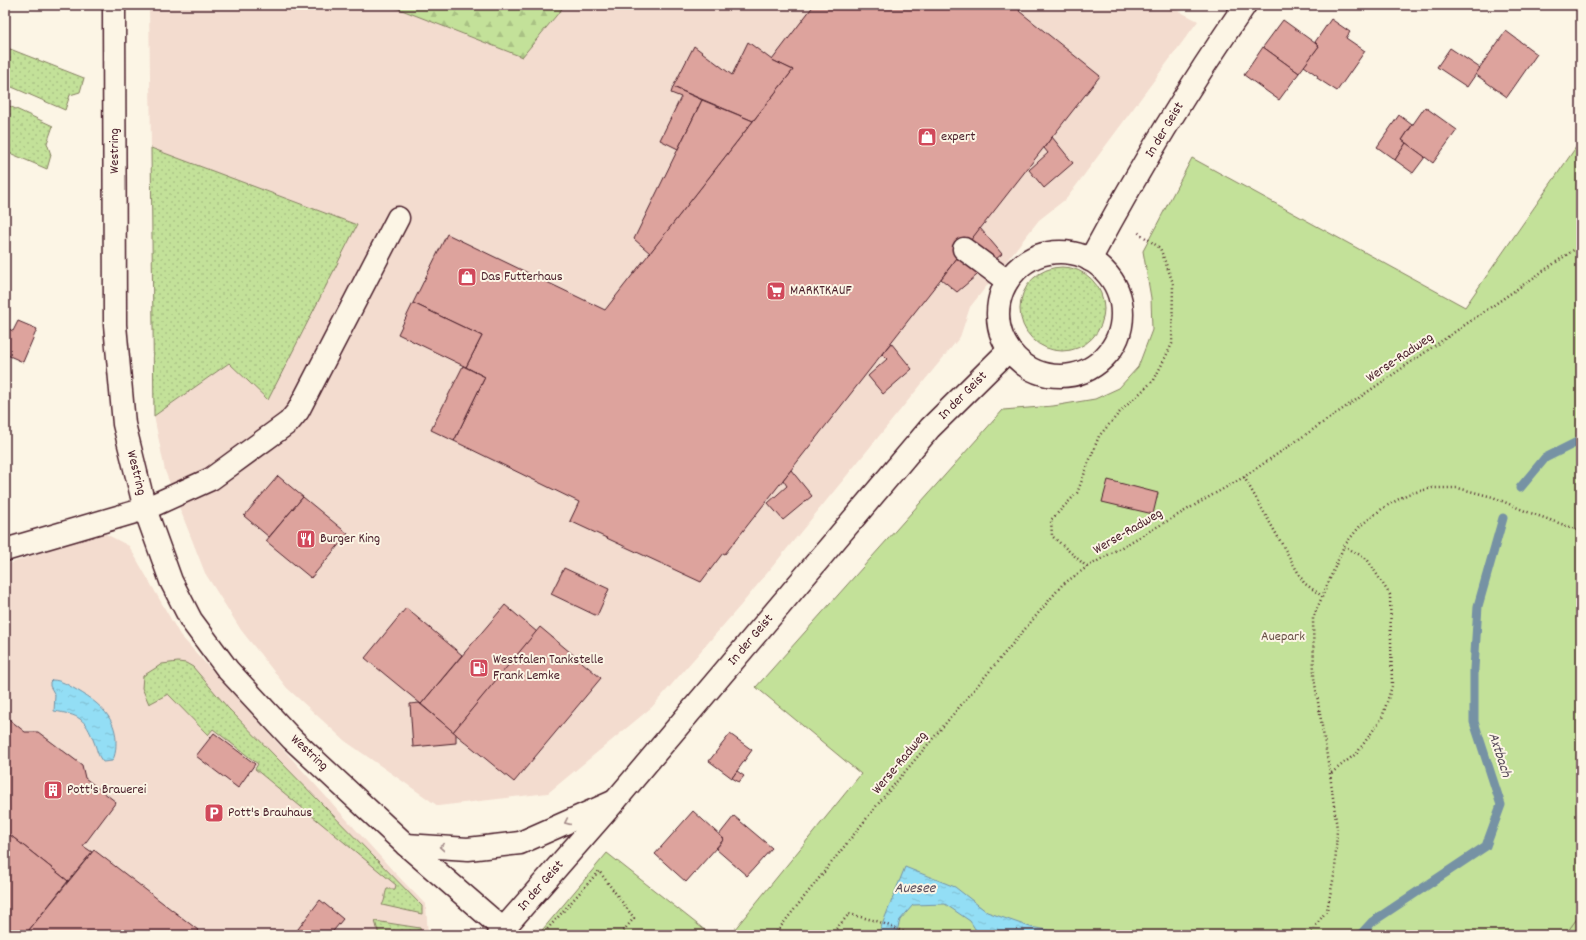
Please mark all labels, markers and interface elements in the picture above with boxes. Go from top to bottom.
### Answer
street label: In der Geist [1140,98,1190,162]
shop icon: expert [916,126,938,148]
place label: expert [941,127,975,147]
street label: Westring [105,128,125,174]
shop icon: Das Futterhaus [456,266,478,288]
place label: Das Futterhaus [481,267,563,287]
supermarket icon: MARKTKAUF [765,280,787,302]
place label: MARKTKAUF [790,281,853,301]
street label: Werse-Radweg [1362,328,1438,388]
street label: In der Geist [934,367,992,425]
street label: Westring [121,448,151,498]
street label: Werse-Radweg [1089,504,1167,560]
restaurant icon: Burger King [295,528,317,550]
place label: Burger King [320,529,380,549]
street label: In der Geist [723,610,779,670]
park label: Auepark [1261,627,1305,647]
place label: Westfalen Tankstelle Frank Lemke [493,650,603,686]
fuel station icon: Westfalen Tankstelle Frank Lemke [468,657,490,679]
street label: Werse-Radweg [867,727,933,799]
street label: Westring [285,730,333,776]
water label: Axtbach [1481,730,1517,781]
building icon: Pott's Brauerei [42,779,64,801]
place label: Pott's Brauerei [67,780,147,800]
parking icon: Pott's Brauhaus [203,802,225,824]
place label: Pott's Brauhaus [228,803,312,823]
one-way arrow [564,818,571,826]
one-way arrow [439,842,445,851]
street label: In der Geist [513,856,569,916]
water label: Auesee [895,878,937,900]

